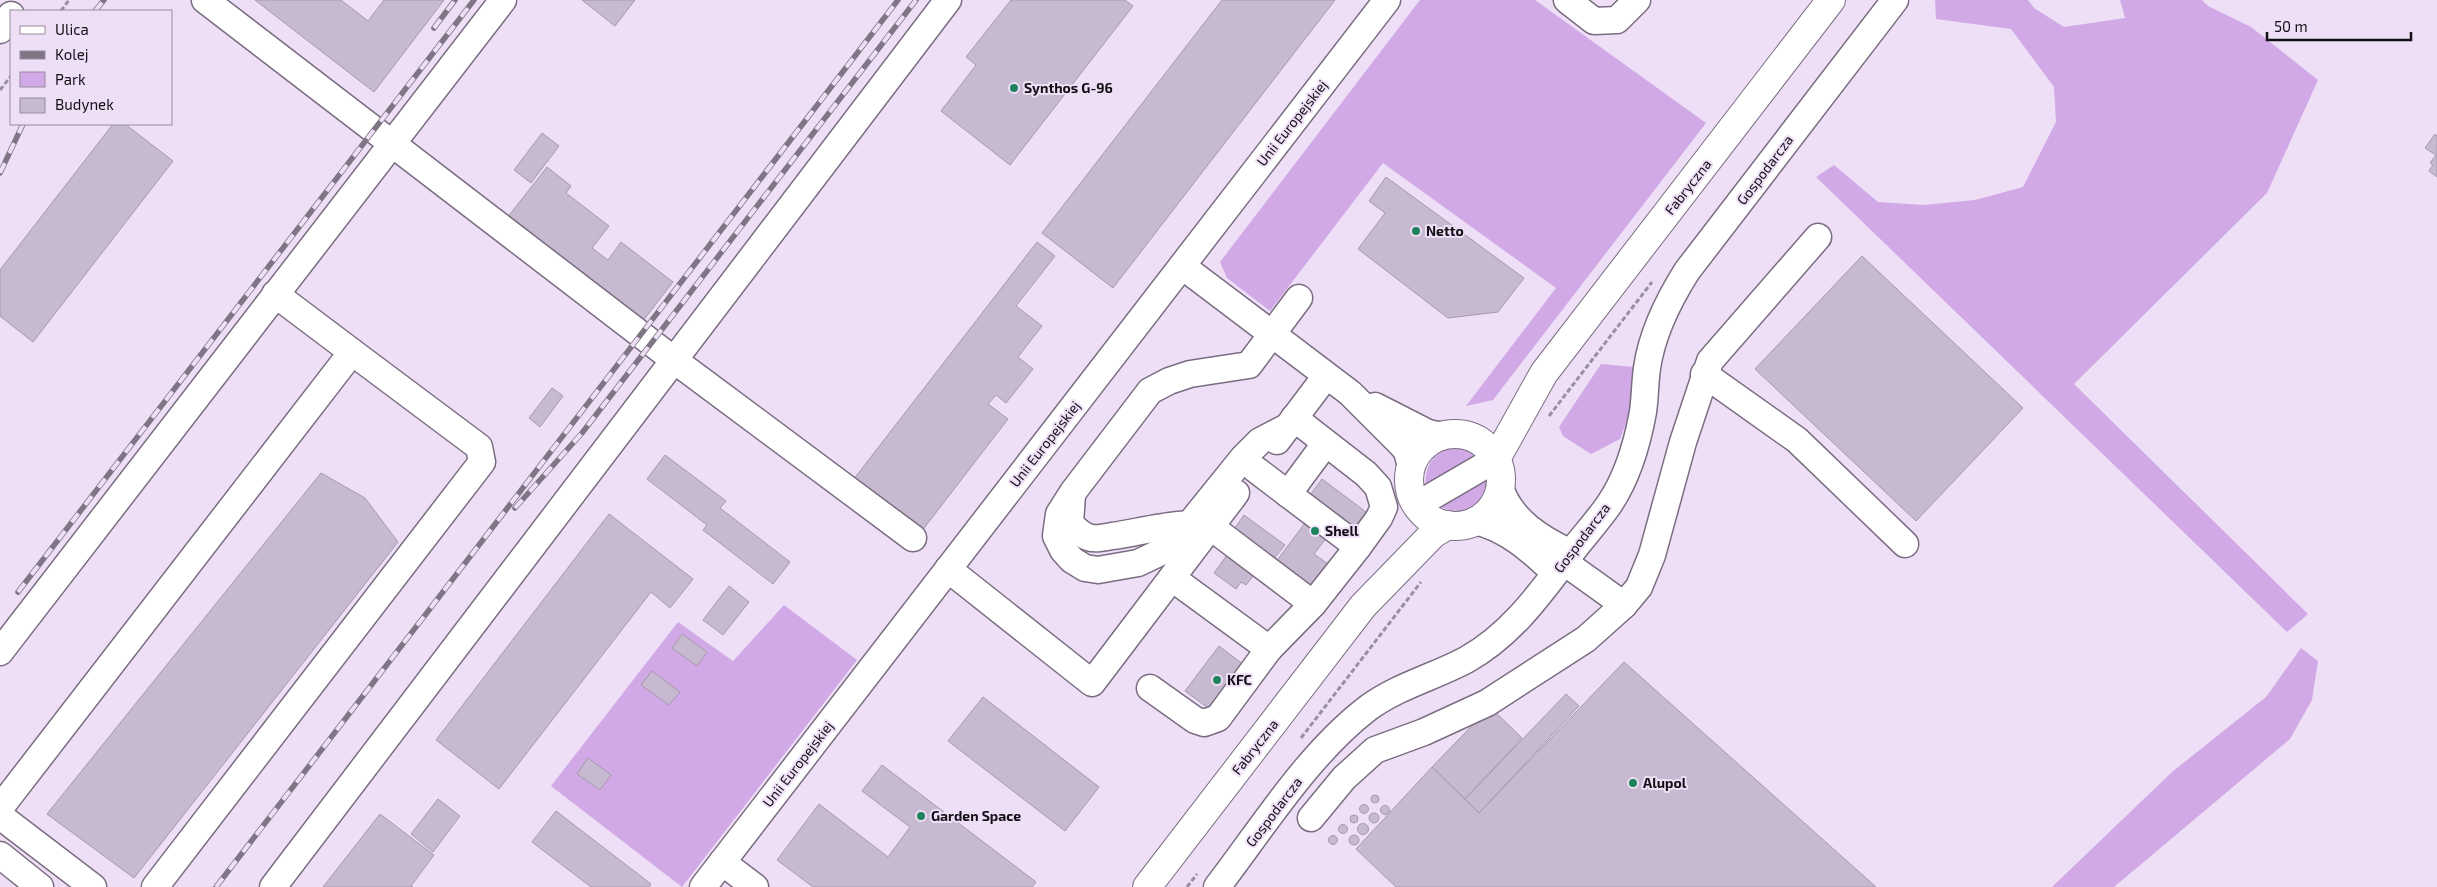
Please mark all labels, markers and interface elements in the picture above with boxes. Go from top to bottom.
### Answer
legend [10,10,172,125]
scale bar [2267,10,2411,42]
text: 50 m [2274,17,2308,35]
text: Ulica [55,20,89,38]
text: Kolej [55,45,88,64]
text: Park [55,70,86,88]
street label: Unii Europejskiej [1253,76,1331,169]
place label: Synthos G-96 [1024,79,1113,96]
marker: Synthos G-96 [1008,82,1020,94]
text: Budynek [55,95,114,113]
street label: Gospodarcza [1733,132,1796,208]
street label: Fabryczna [1661,156,1715,218]
place label: Netto [1426,222,1464,239]
marker: Netto [1410,225,1422,237]
street label: Unii Europejskiej [1006,397,1084,490]
street label: Gospodarcza [1550,500,1613,576]
place label: Shell [1325,522,1359,539]
marker: Shell [1309,525,1321,537]
place label: KFC [1227,671,1252,688]
marker: KFC [1211,674,1223,686]
street label: Fabryczna [1228,716,1282,778]
street label: Unii Europejskiej [759,717,837,810]
street label: Gospodarcza [1242,774,1305,850]
place label: Alupol [1643,774,1687,791]
marker: Alupol [1627,777,1639,789]
place label: Garden Space [931,807,1021,824]
marker: Garden Space [915,810,927,822]

